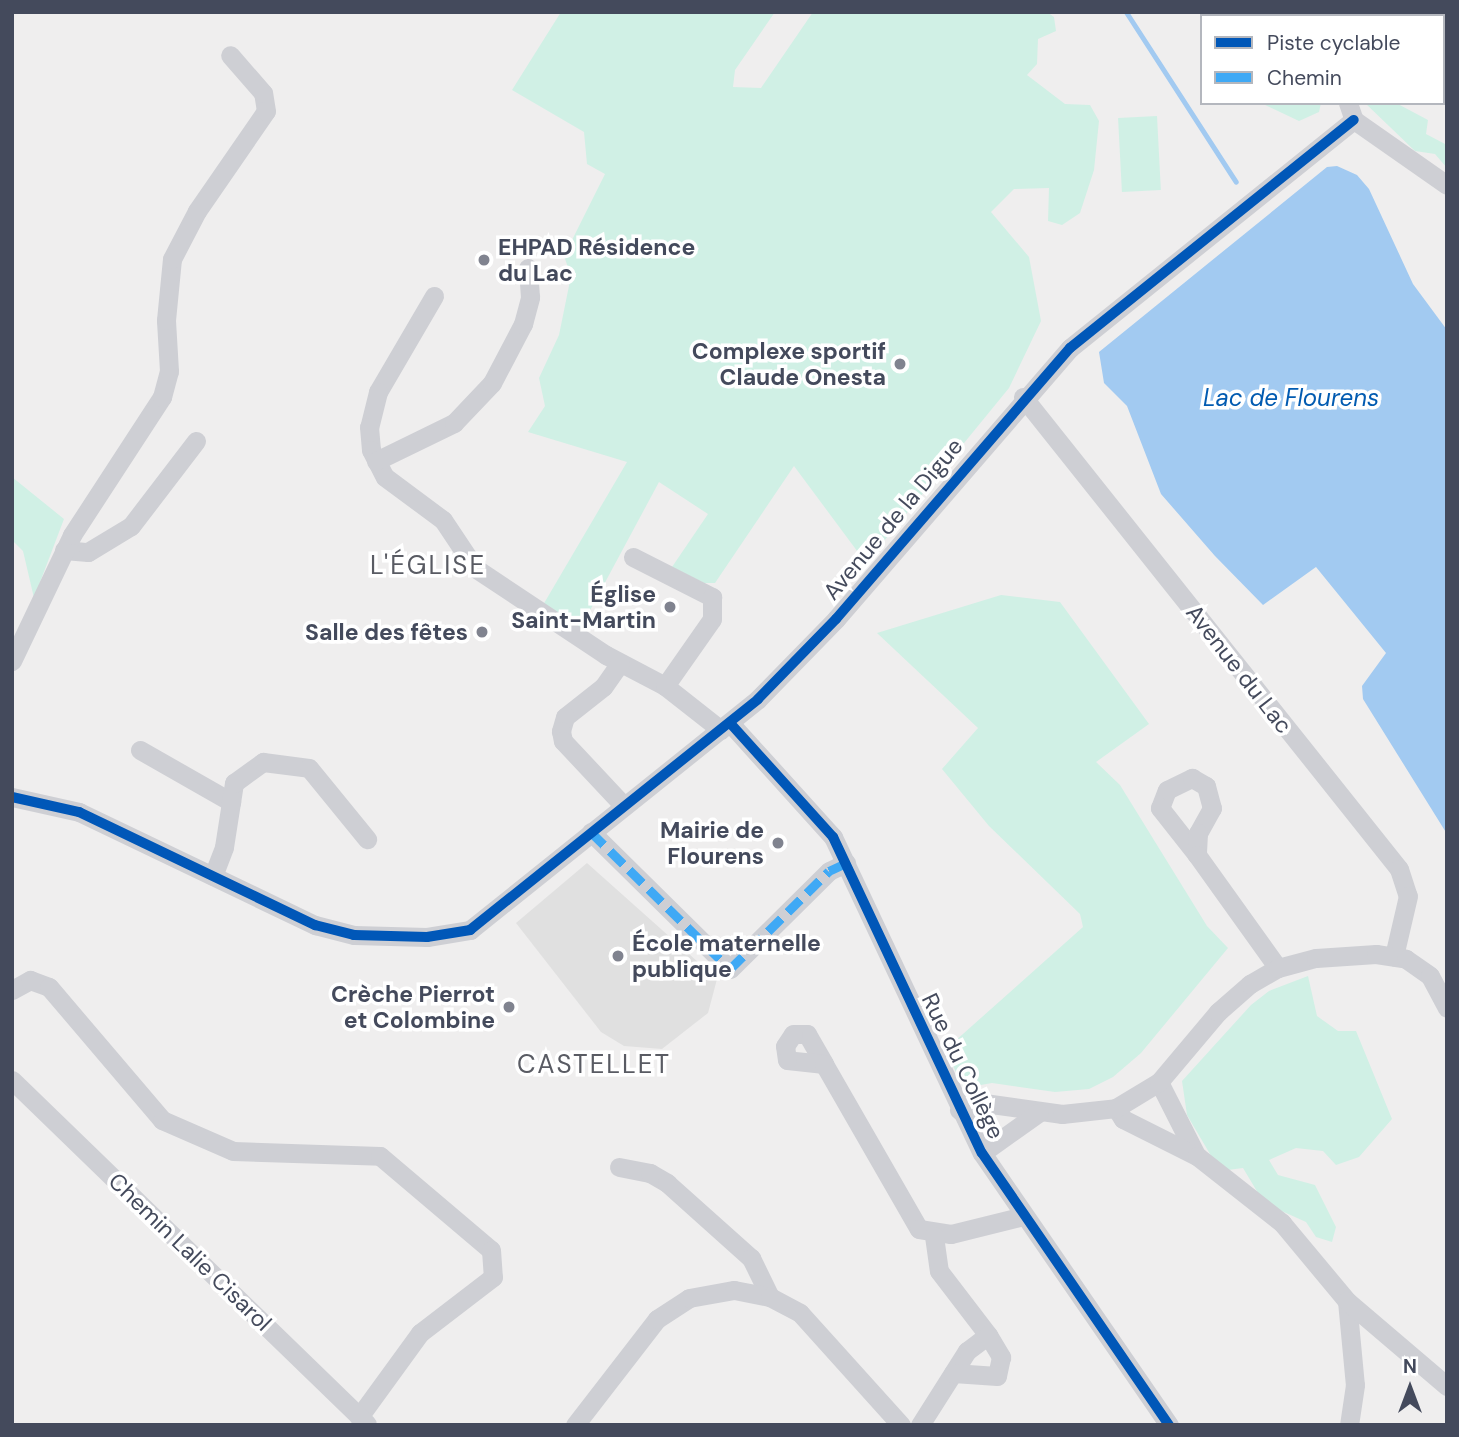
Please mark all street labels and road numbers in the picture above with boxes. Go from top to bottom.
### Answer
street label: Avenue de la Digue [817,433,969,605]
street label: Avenue du Lac [1180,599,1298,739]
street label: Rue du Collège [916,989,1010,1143]
street label: Chemin Lalie Cisarol [103,1167,277,1337]

